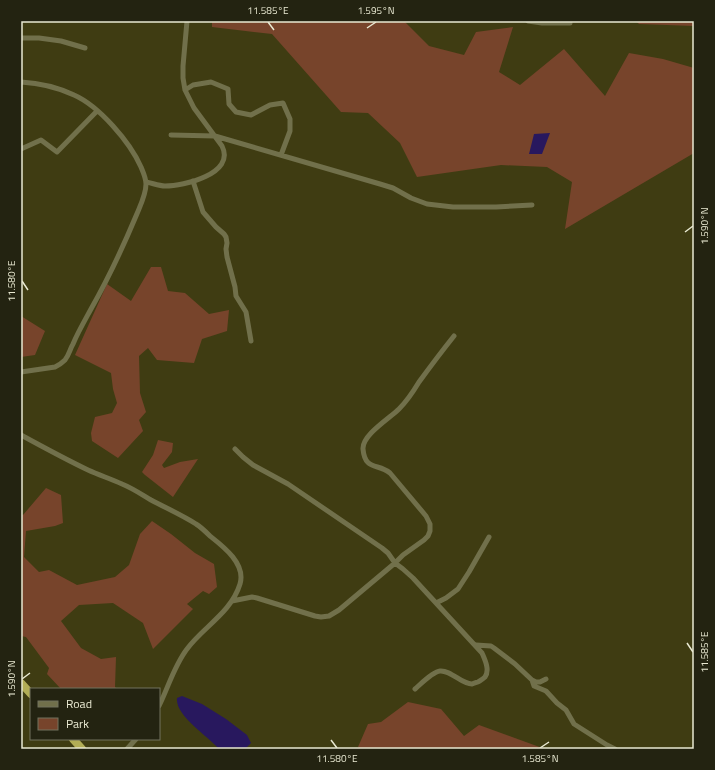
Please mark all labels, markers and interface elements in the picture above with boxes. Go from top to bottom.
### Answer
text: 11.585°E [247,3,289,18]
text: 1.595°N [358,3,394,18]
text: 1.590°N [697,208,712,244]
text: 11.580°E [4,260,19,302]
text: 11.585°E [697,631,712,673]
text: 1.590°N [4,661,19,697]
legend [30,688,160,740]
text: Road [66,694,92,713]
text: Park [66,714,89,733]
text: 11.580°E [316,751,358,766]
text: 1.585°N [522,751,558,766]

